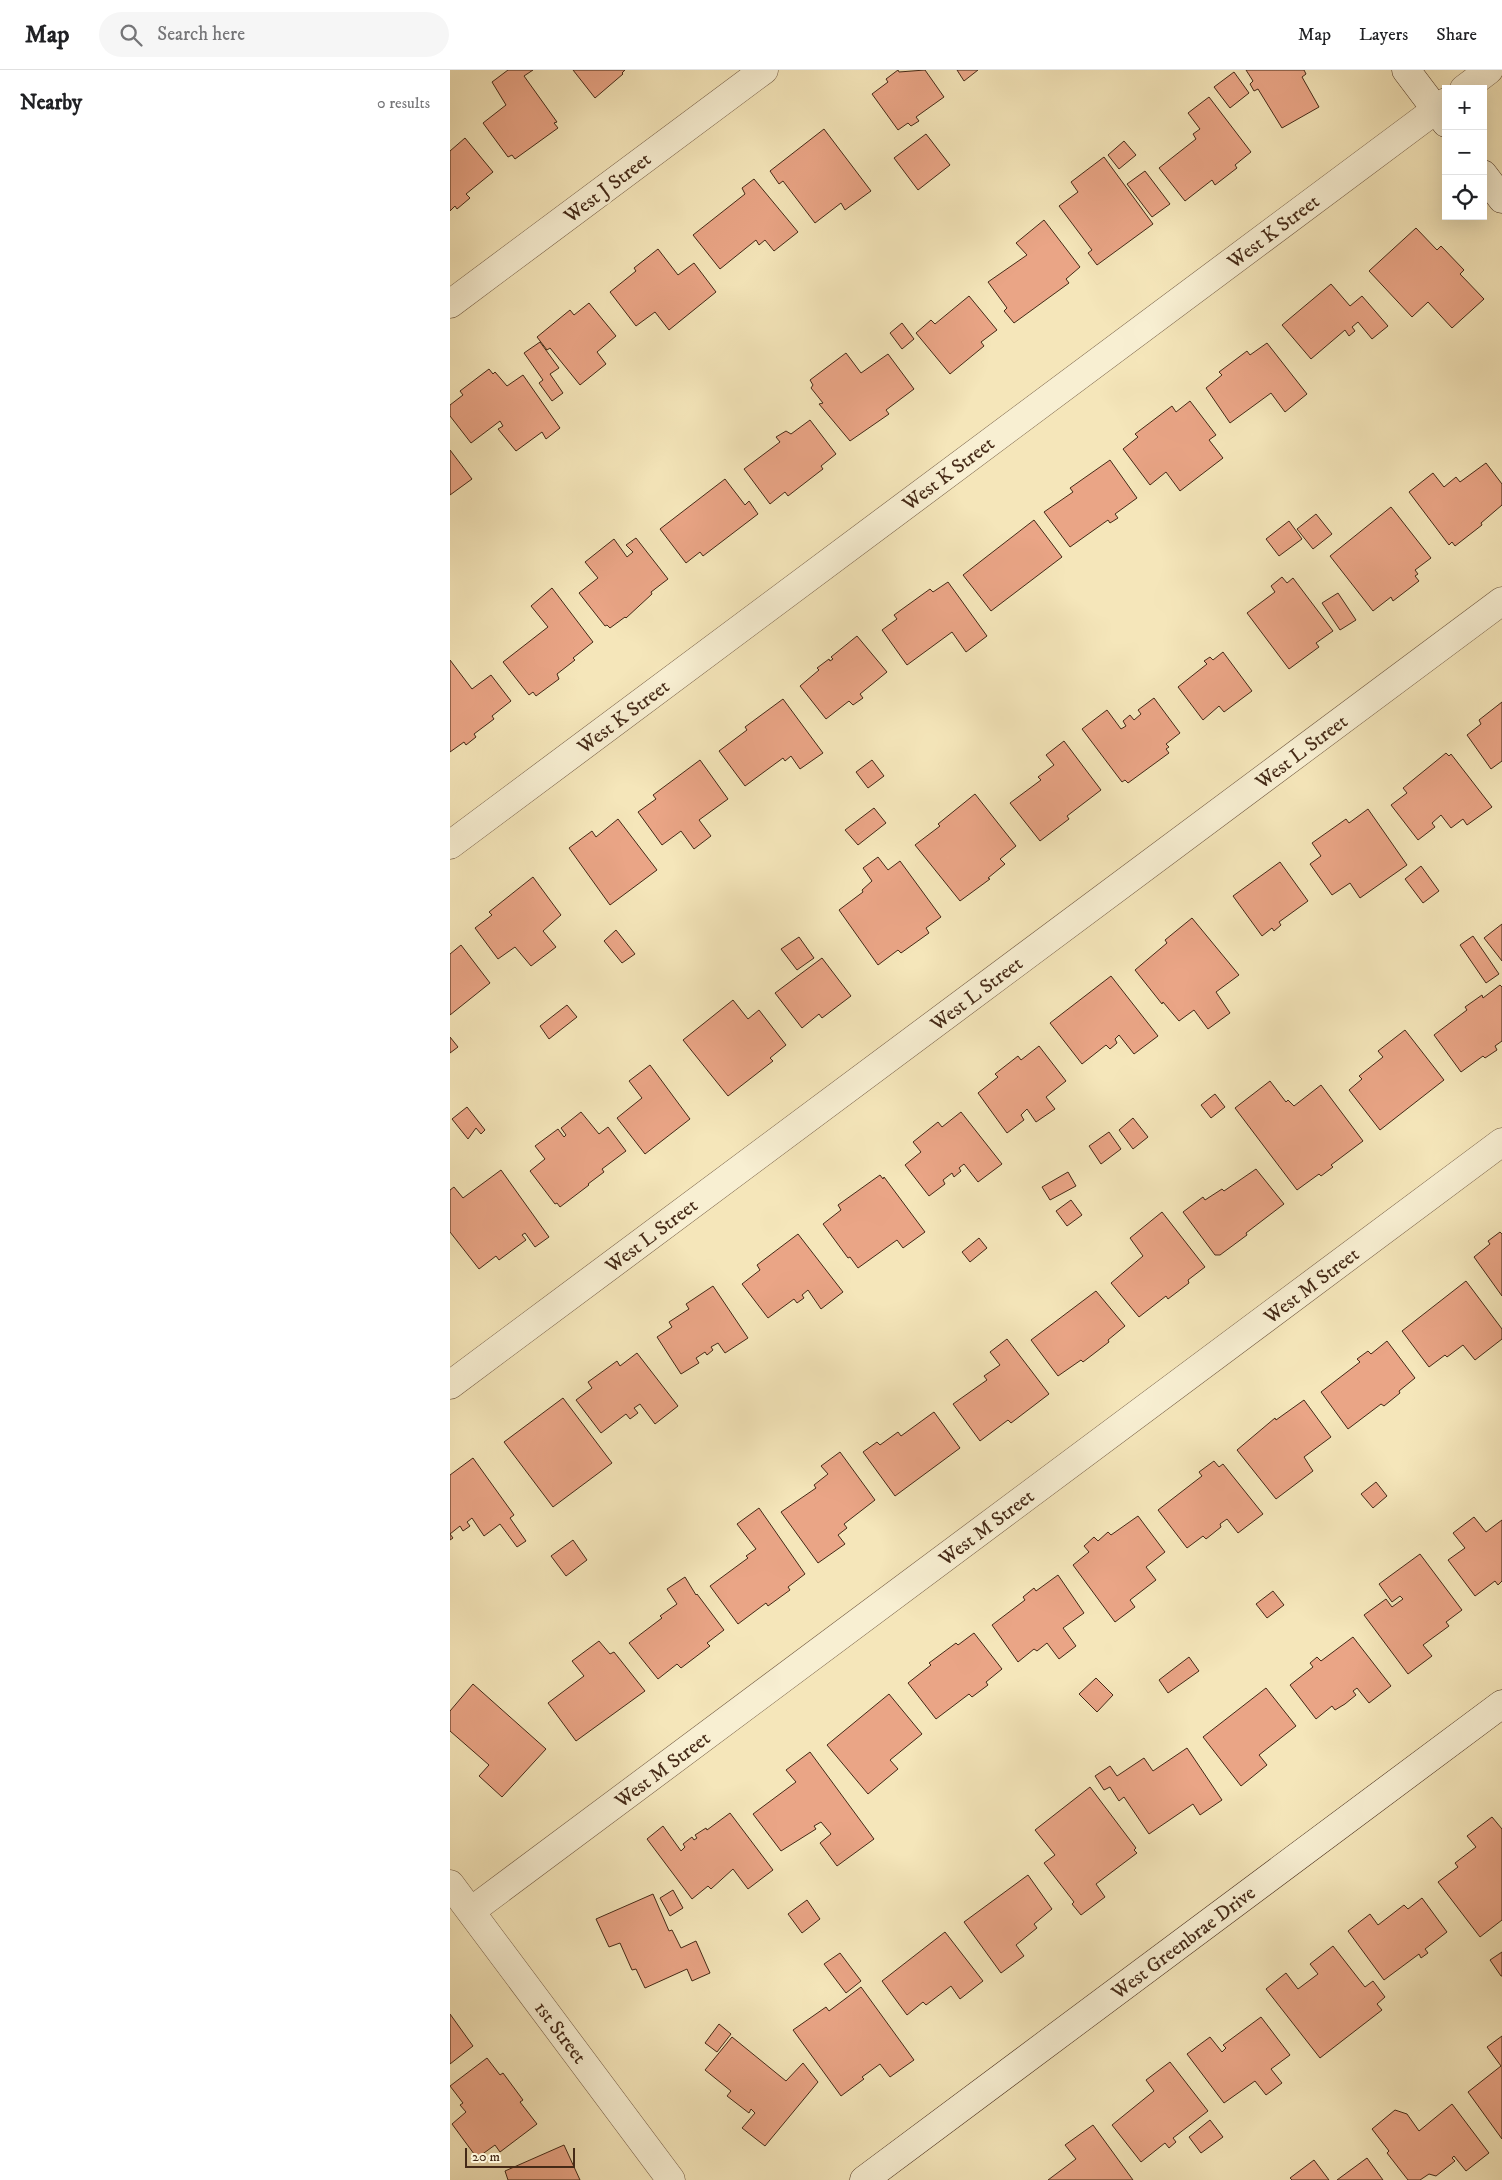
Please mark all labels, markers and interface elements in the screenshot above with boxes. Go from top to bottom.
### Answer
search box [99,12,449,57]
text: Map [25,20,69,50]
icon: search [117,21,145,49]
text: Search here [157,23,245,46]
text: Map [1298,24,1331,46]
text: Layers [1359,24,1408,46]
text: Share [1436,24,1477,46]
map controls [1442,85,1487,220]
button: + [1442,85,1487,130]
text: Nearby [20,90,82,116]
text: 0 results [377,93,430,113]
button: − [1442,130,1487,175]
street label: West J Street [559,147,656,230]
button: locate [1442,175,1487,220]
street label: West K Street [1222,190,1325,275]
street label: West K Street [897,432,1000,517]
street label: West K Street [572,675,675,760]
street label: West L Street [1250,709,1353,796]
street label: West L Street [925,951,1028,1038]
street label: West L Street [600,1193,703,1280]
street label: West M Street [1259,1242,1365,1331]
street label: West M Street [934,1484,1040,1573]
street label: West M Street [610,1726,716,1815]
street label: West Greenbrae Drive [1106,1881,1261,2006]
street label: 1st Street [528,1997,591,2069]
scale bar [465,2145,575,2168]
text: 20 m [472,2148,500,2166]

